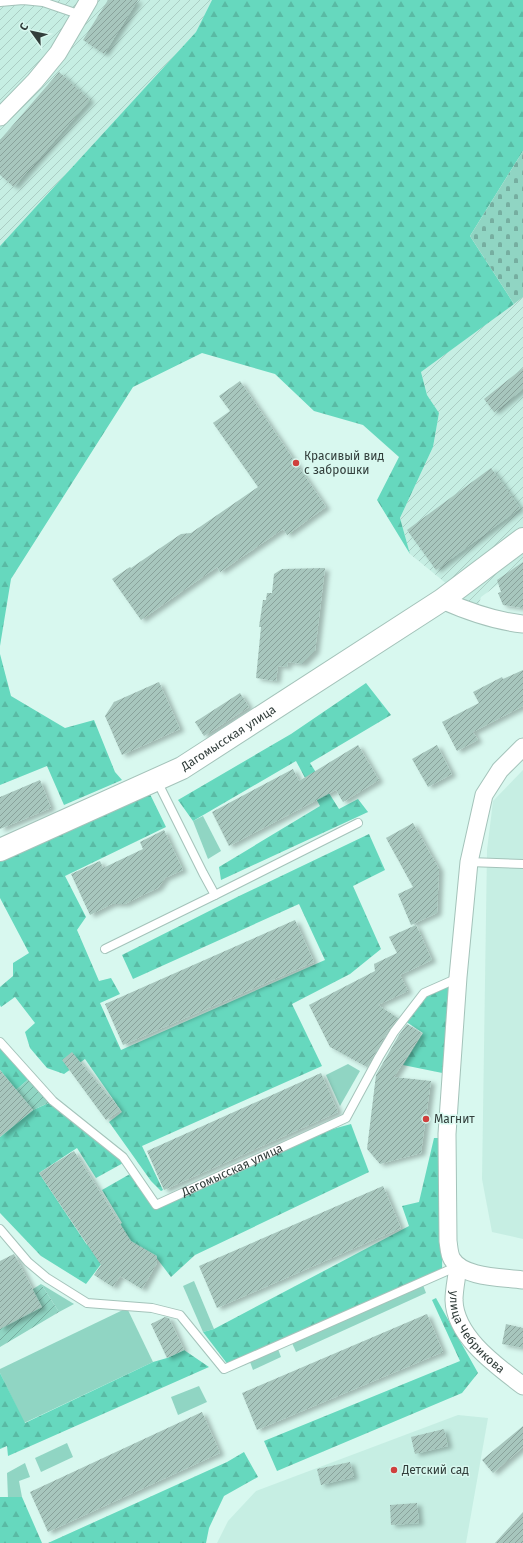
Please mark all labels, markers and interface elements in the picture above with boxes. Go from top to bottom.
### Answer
north arrow [12,12,52,52]
text: С [17,20,32,33]
place label: Красивый вид с заброшки [304,449,384,477]
marker: Красивый вид с заброшки [291,458,301,468]
street label: Дагомысская улица [178,702,278,774]
place label: Магнит [434,1112,475,1126]
marker: Магнит [421,1114,431,1124]
street label: Дагомысская улица [178,1141,285,1200]
street label: улица Чебрикова [447,1290,508,1376]
place label: Детский сад [401,1463,469,1477]
marker: Детский сад [389,1465,399,1475]

